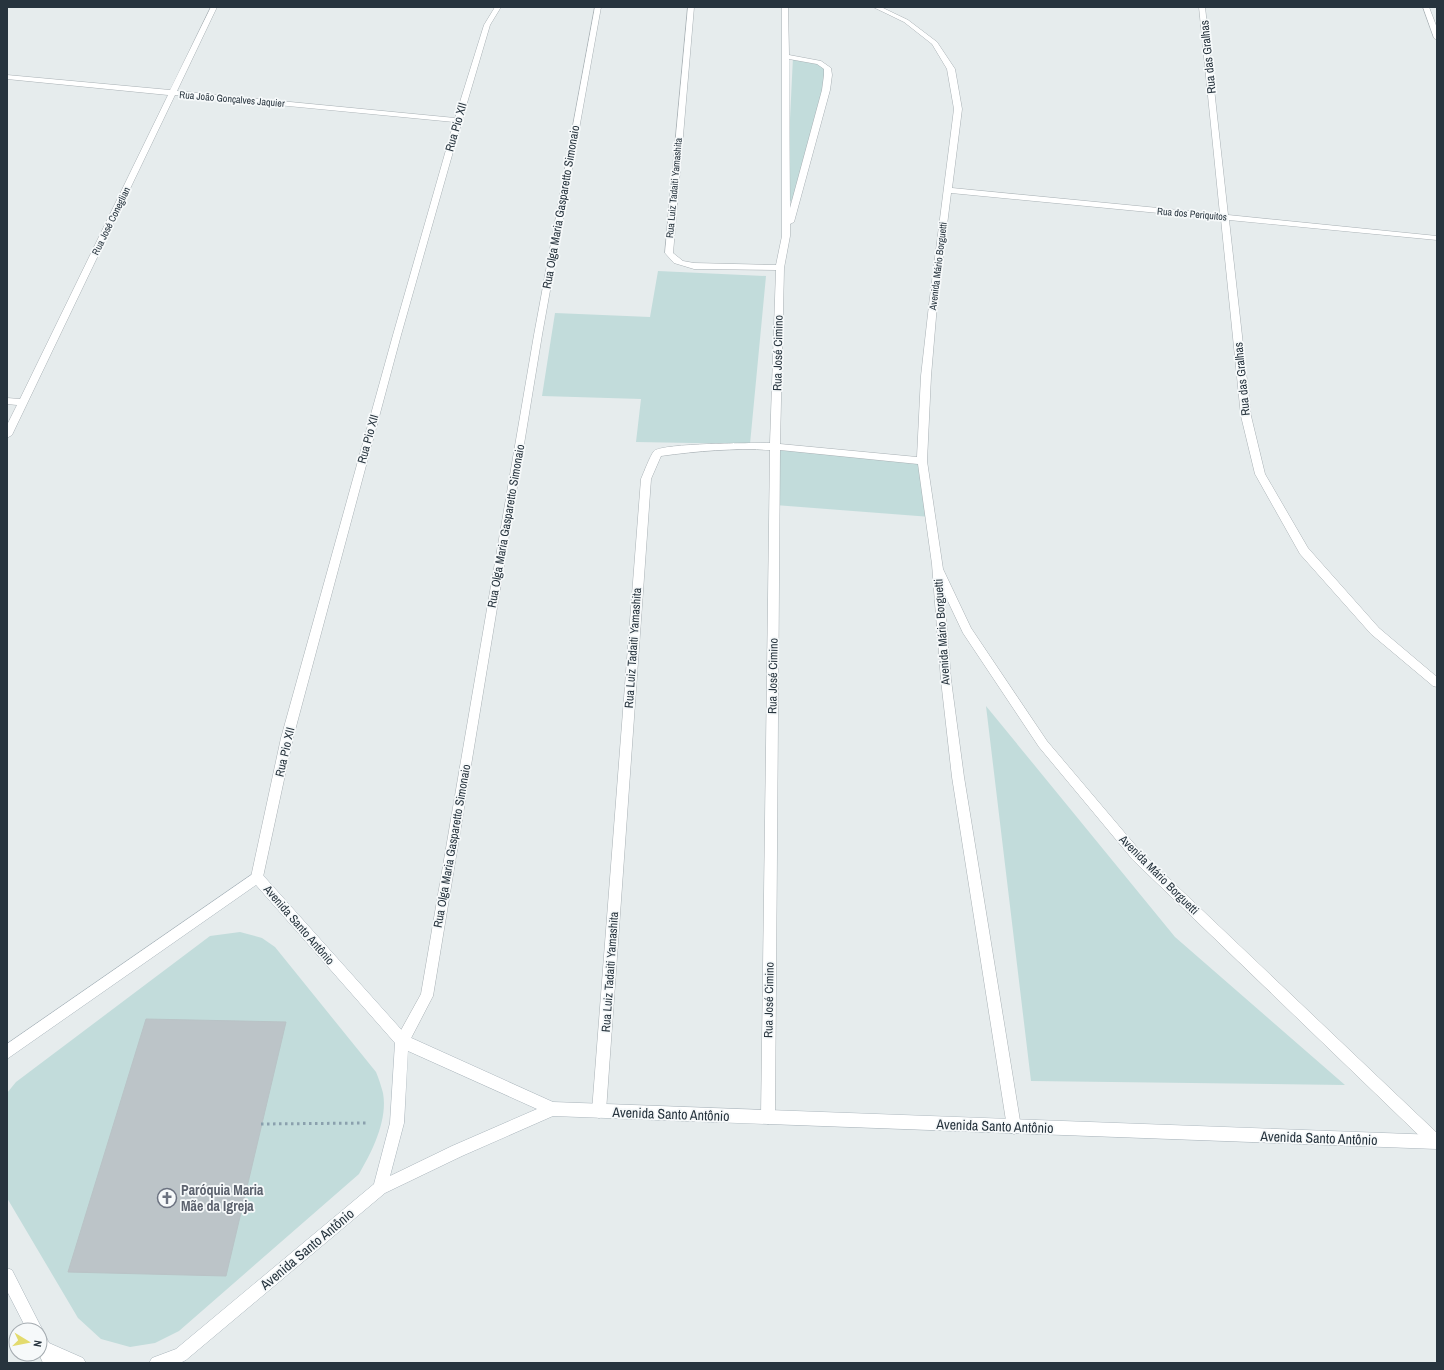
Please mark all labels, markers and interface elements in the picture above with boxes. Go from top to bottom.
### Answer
street label: Rua das Gralhas [1196,19,1220,95]
street label: Rua João Gonçalves Jaquier [179,88,286,110]
street label: Rua Pio XII [441,101,471,153]
street label: Rua Olga Maria Gasparetto Simonaio [539,124,583,290]
street label: Rua Luiz Tadaiti Yamashita [663,137,685,239]
street label: Rua José Coneglian [89,185,133,257]
street label: Rua dos Periquitos [1156,204,1228,224]
street label: Avenida Mário Borguetti [926,221,950,312]
street label: Rua José Cimino [769,315,787,391]
street label: Rua das Gralhas [1230,341,1254,417]
street label: Rua Pio XII [354,413,382,465]
street label: Rua Olga Maria Gasparetto Simonaio [484,443,528,609]
street label: Avenida Mário Borguetti [930,578,954,687]
street label: Rua Luiz Tadaiti Yamashita [621,587,645,709]
street label: Rua José Cimino [764,638,782,714]
street label: Rua Pio XII [272,726,298,778]
street label: Rua Olga Maria Gasparetto Simonaio [430,763,474,929]
street label: Avenida Mário Borguetti [1115,831,1202,918]
street label: Avenida Santo Antônio [259,881,338,968]
street label: Rua Luiz Tadaiti Yamashita [598,911,622,1033]
street label: Rua José Cimino [760,962,778,1038]
street label: Avenida Santo Antônio [611,1103,730,1125]
street label: Avenida Santo Antônio [935,1115,1054,1137]
street label: Avenida Santo Antônio [1259,1127,1378,1149]
place label: Paróquia Maria Mãe da Igreja [181,1181,264,1215]
church icon: Paróquia Maria Mãe da Igreja [156,1187,178,1209]
street label: Avenida Santo Antônio [256,1204,358,1294]
north arrow [8,1322,48,1362]
text: N [30,1339,45,1348]

